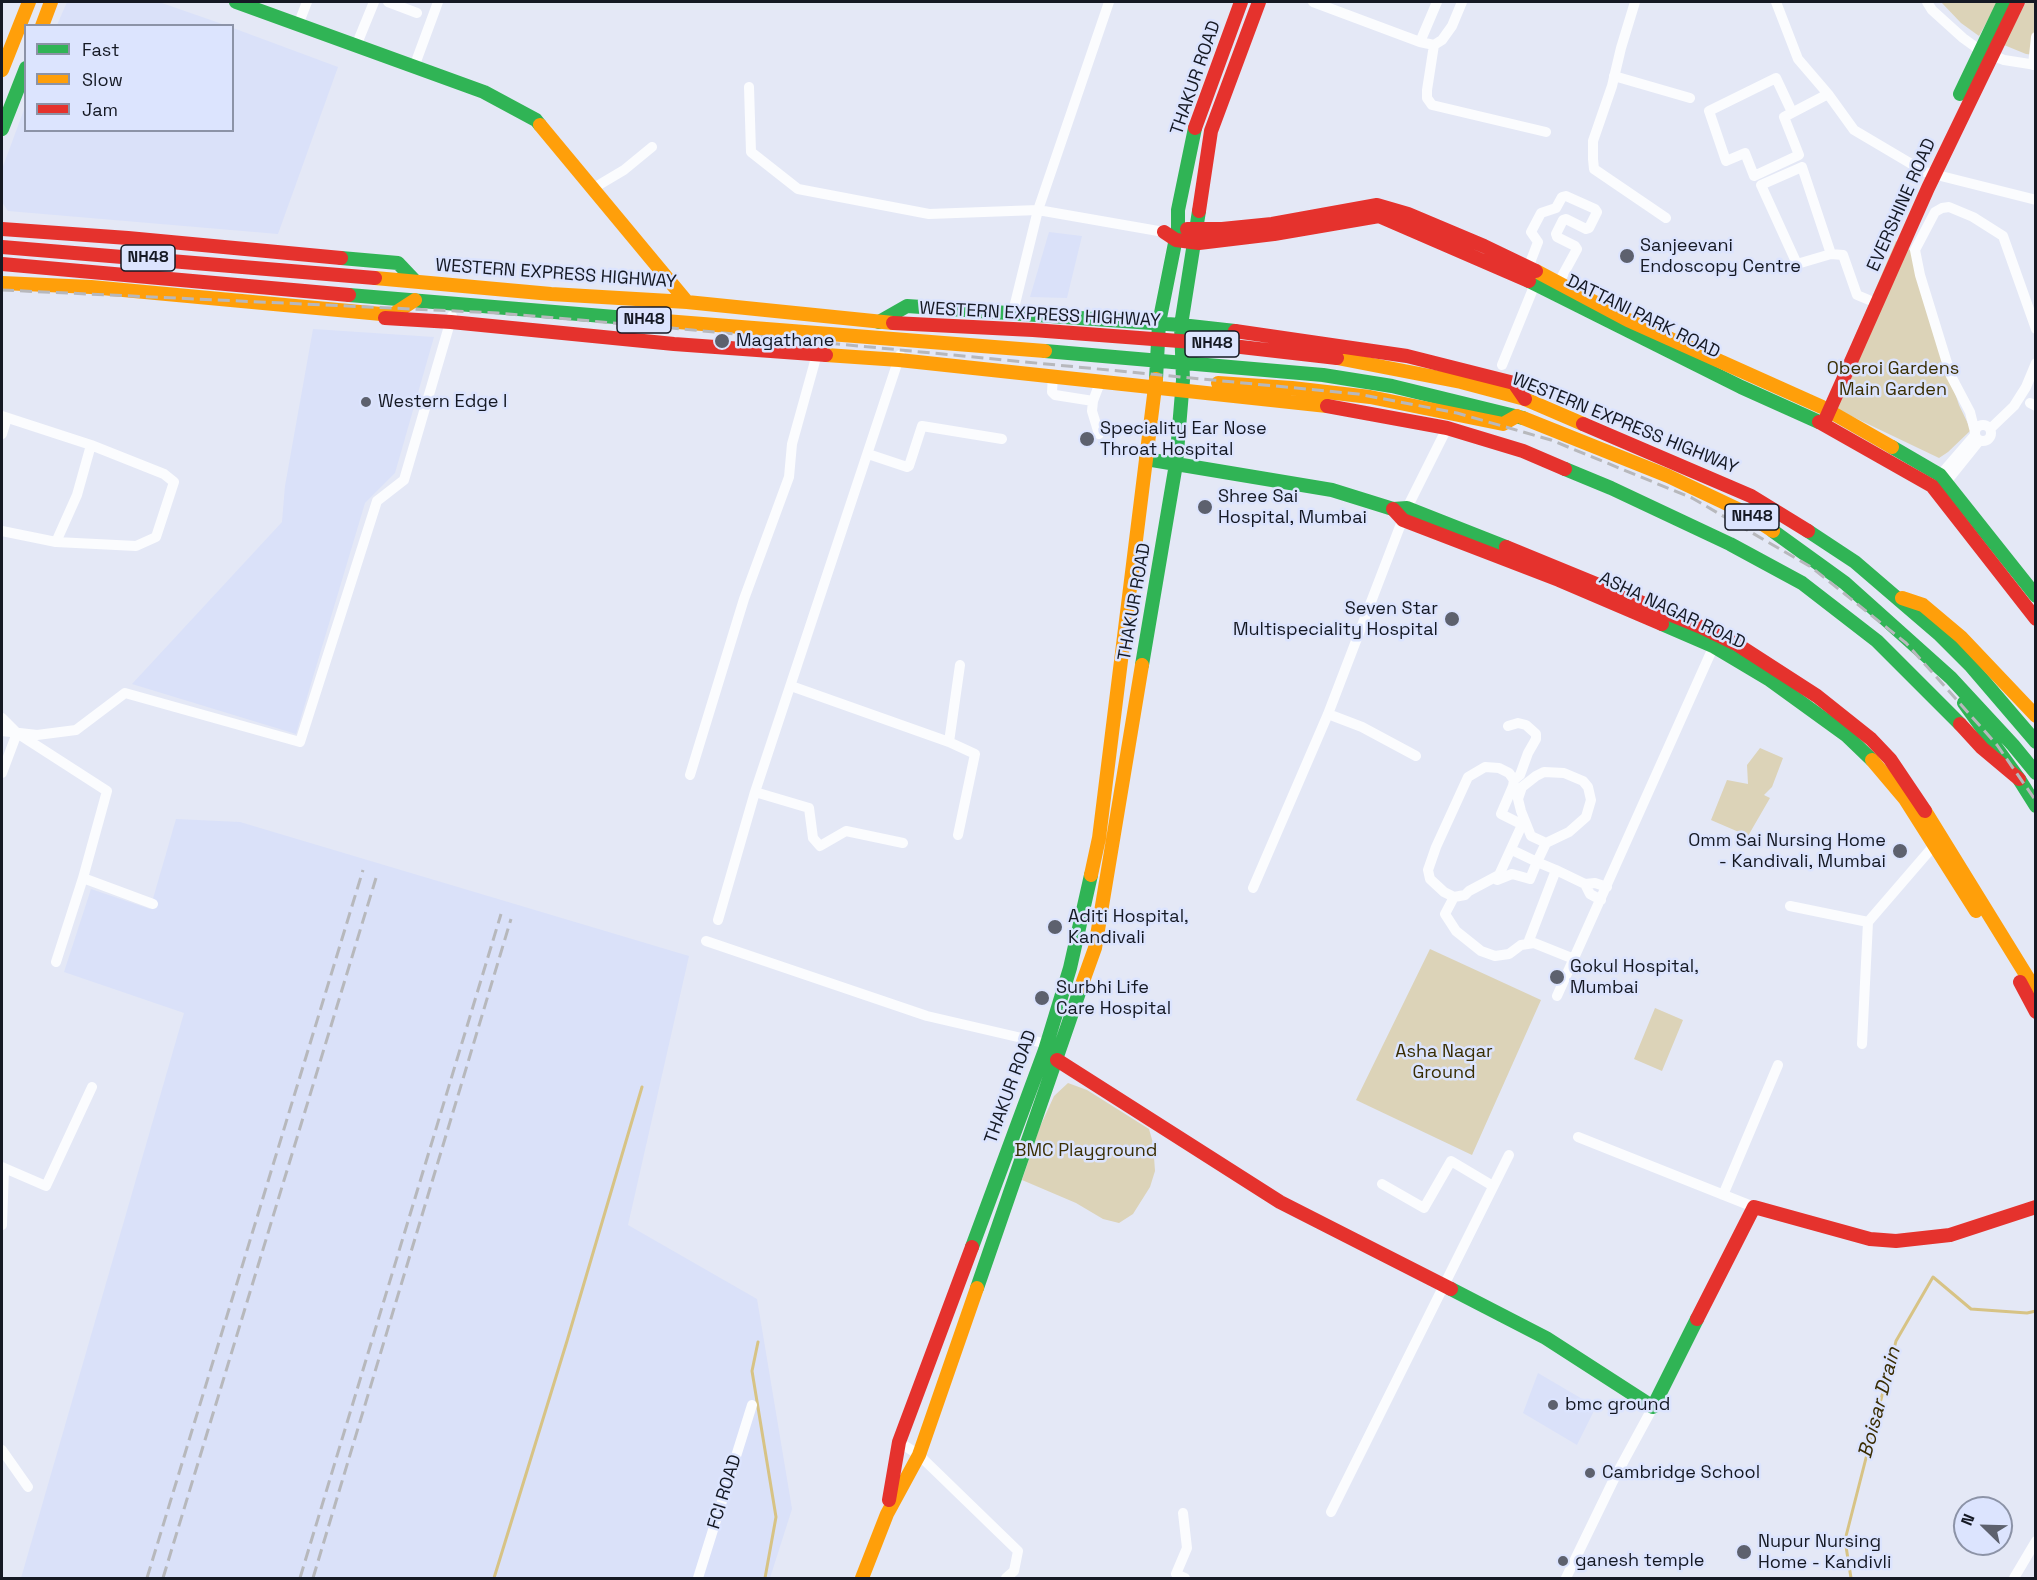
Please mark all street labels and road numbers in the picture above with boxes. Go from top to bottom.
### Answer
street label: THAKUR ROAD [1166,18,1226,138]
street label: EVERSHINE ROAD [1863,135,1941,275]
road number: NH48 [121,245,175,271]
street label: WESTERN EXPRESS HIGHWAY [435,255,677,293]
street label: DATTANI PARK ROAD [1563,270,1723,364]
street label: WESTERN EXPRESS HIGHWAY [919,298,1161,332]
road number: NH48 [617,307,671,333]
road number: NH48 [1185,331,1239,357]
street label: WESTERN EXPRESS HIGHWAY [1509,369,1741,479]
road number: NH48 [1725,504,1779,530]
street label: THAKUR ROAD [1114,541,1156,663]
street label: ASHA NAGAR ROAD [1595,568,1749,654]
street label: THAKUR ROAD [980,1027,1042,1147]
street label: FCI ROAD [703,1452,747,1532]

